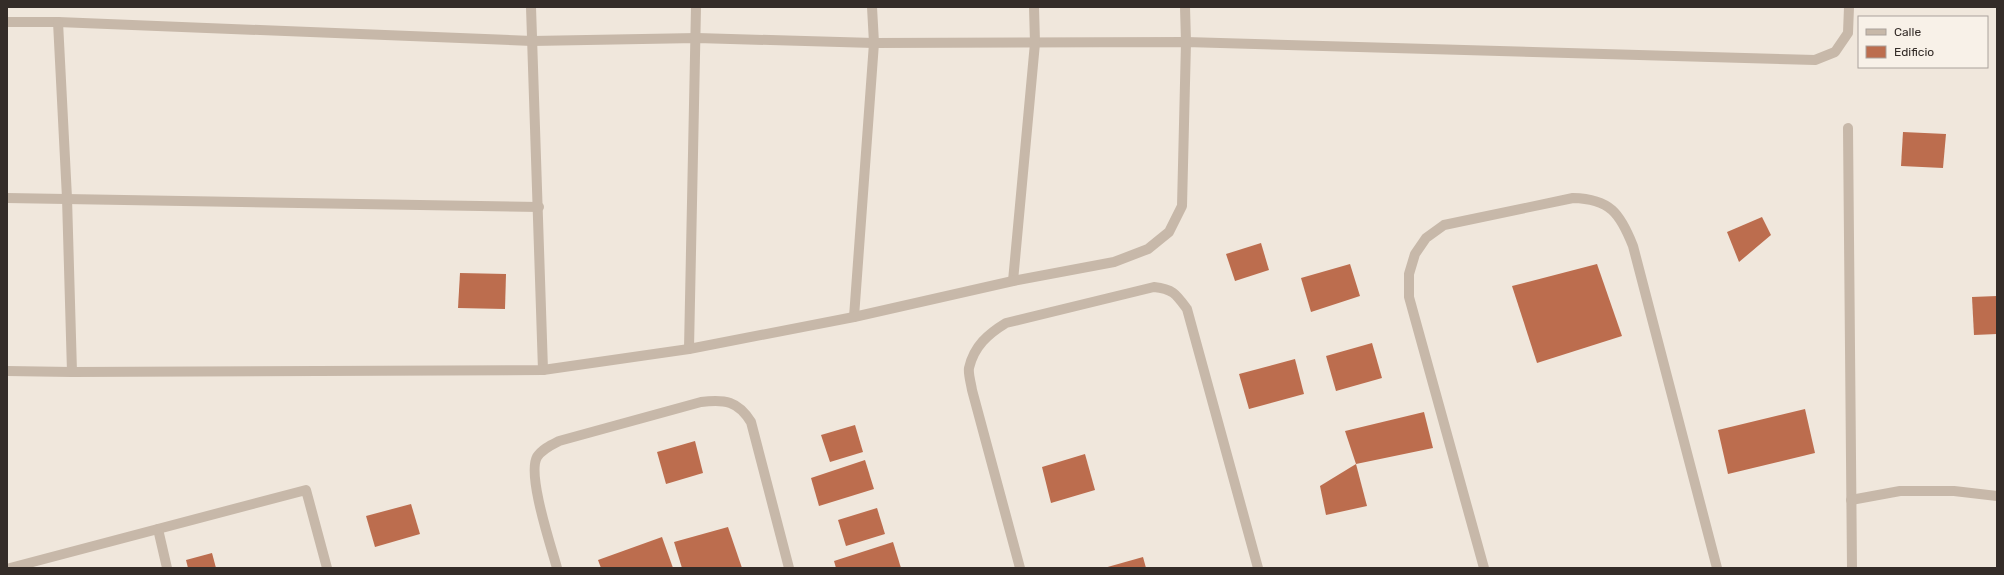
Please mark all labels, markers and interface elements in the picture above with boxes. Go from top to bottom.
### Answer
legend [1858,16,1988,68]
text: Calle [1894,25,1921,39]
text: Edificio [1894,45,1934,59]

